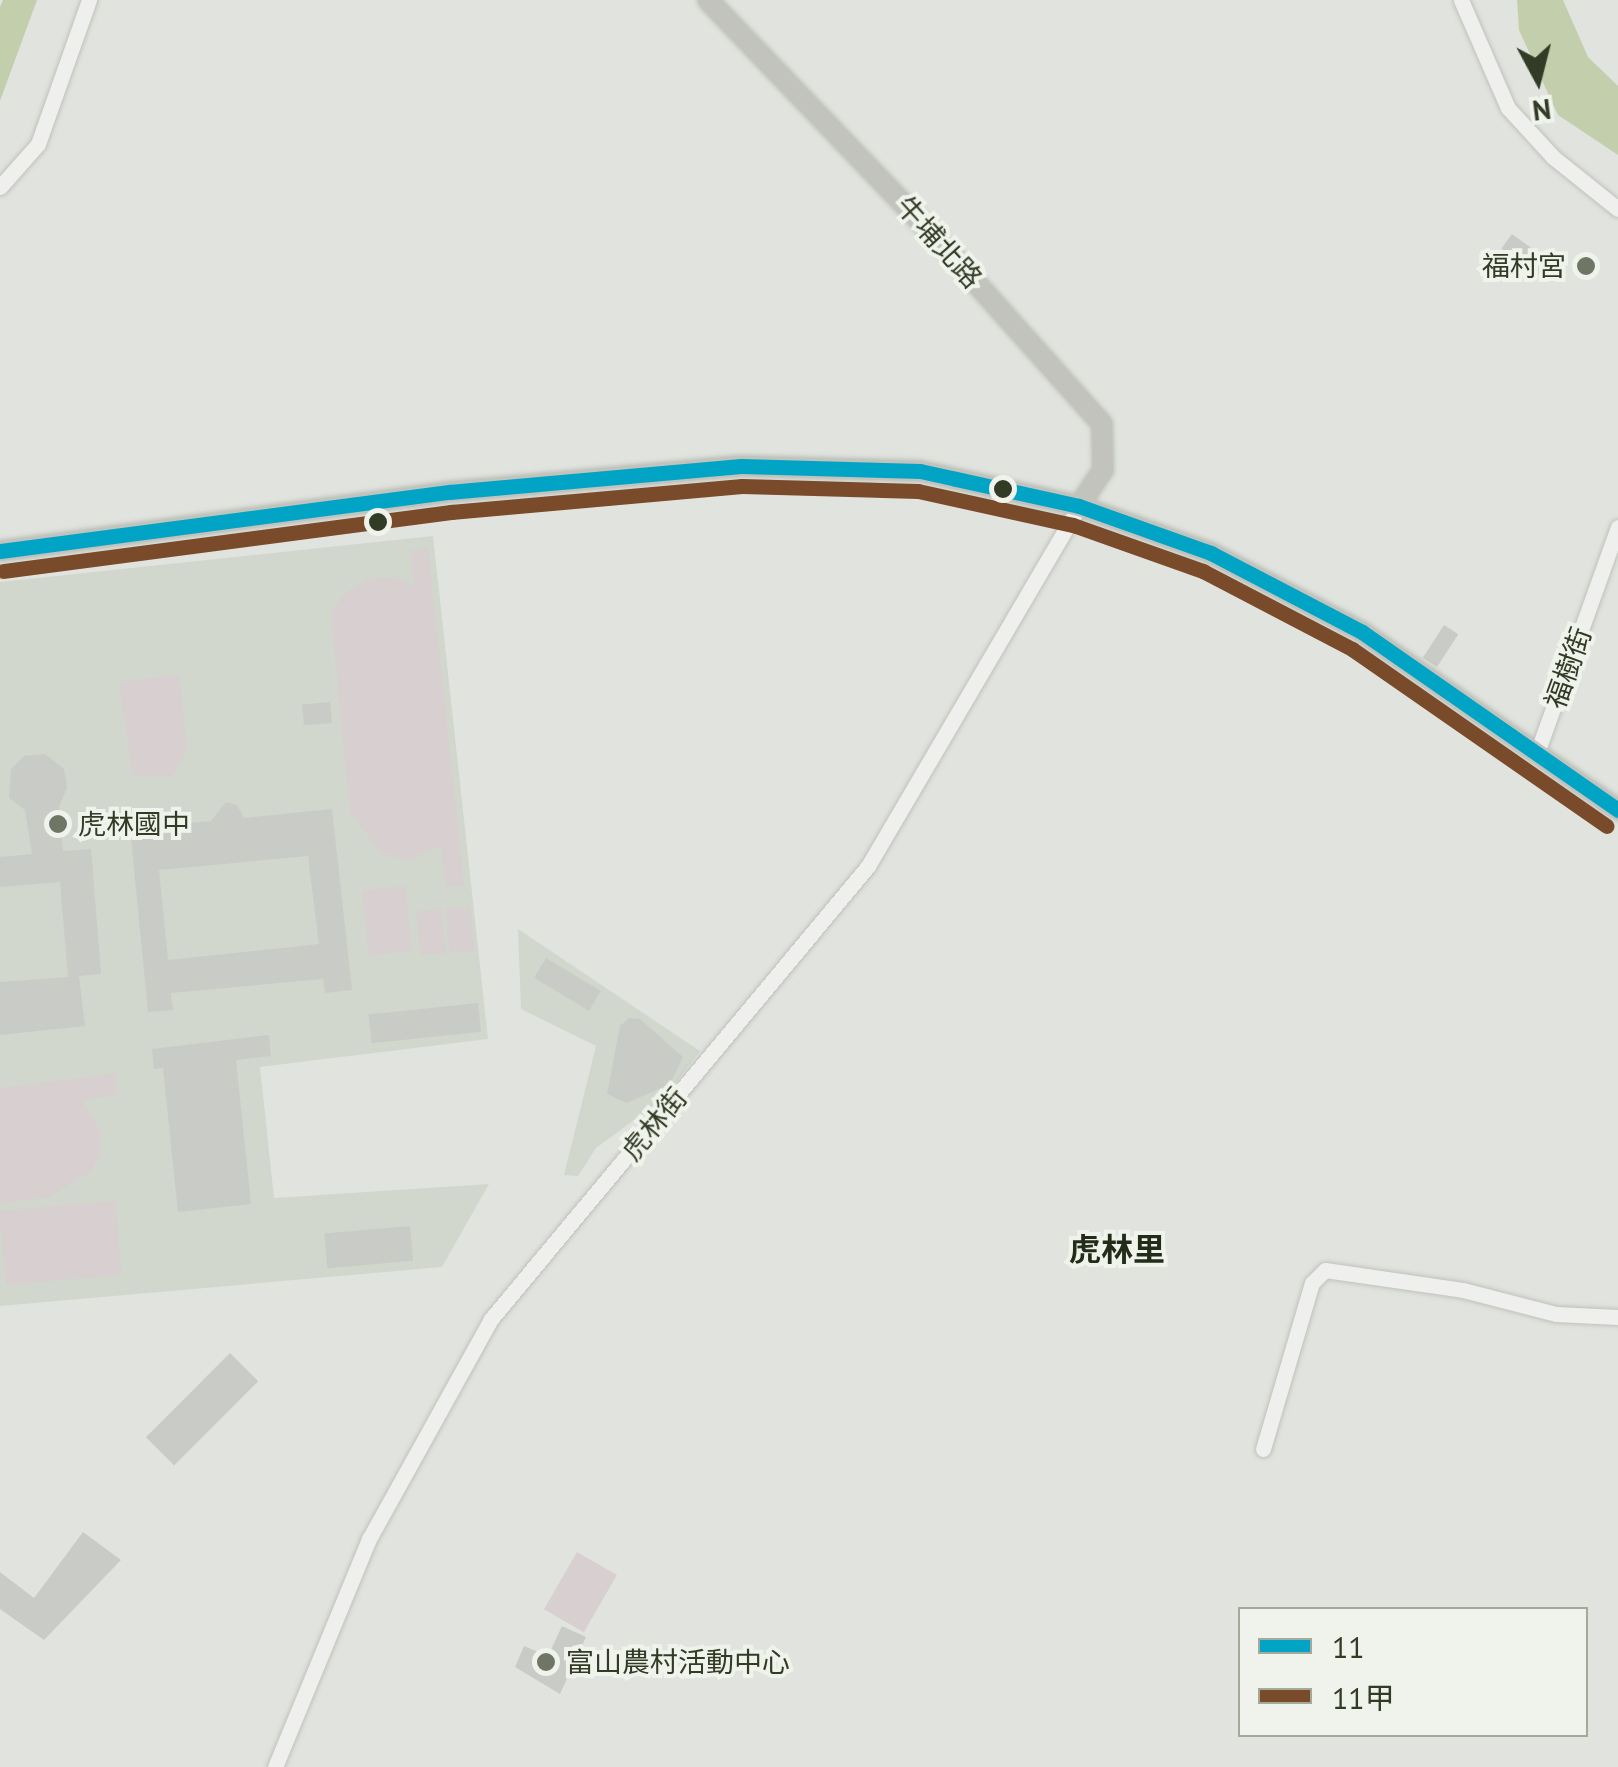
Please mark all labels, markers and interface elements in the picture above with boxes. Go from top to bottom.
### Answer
north arrow [1488,30,1588,130]
text: N [1530,91,1553,130]
street label: 牛埔北路 [889,189,989,295]
place label: 福村宮 [1482,249,1566,283]
marker: 福村宮 [1575,255,1597,277]
unlabelled marker [993,479,1013,499]
unlabelled marker [368,512,388,532]
street label: 福樹街 [1538,623,1598,713]
place label: 虎林國中 [78,807,190,841]
marker: 虎林國中 [47,813,69,835]
street label: 虎林街 [614,1081,694,1167]
district label: 虎林里 [1069,1230,1165,1268]
legend [1238,1607,1588,1737]
text: 11 [1332,1627,1365,1666]
place label: 富山農村活動中心 [566,1645,790,1679]
marker: 富山農村活動中心 [535,1651,557,1673]
text: 11甲 [1332,1678,1395,1717]

